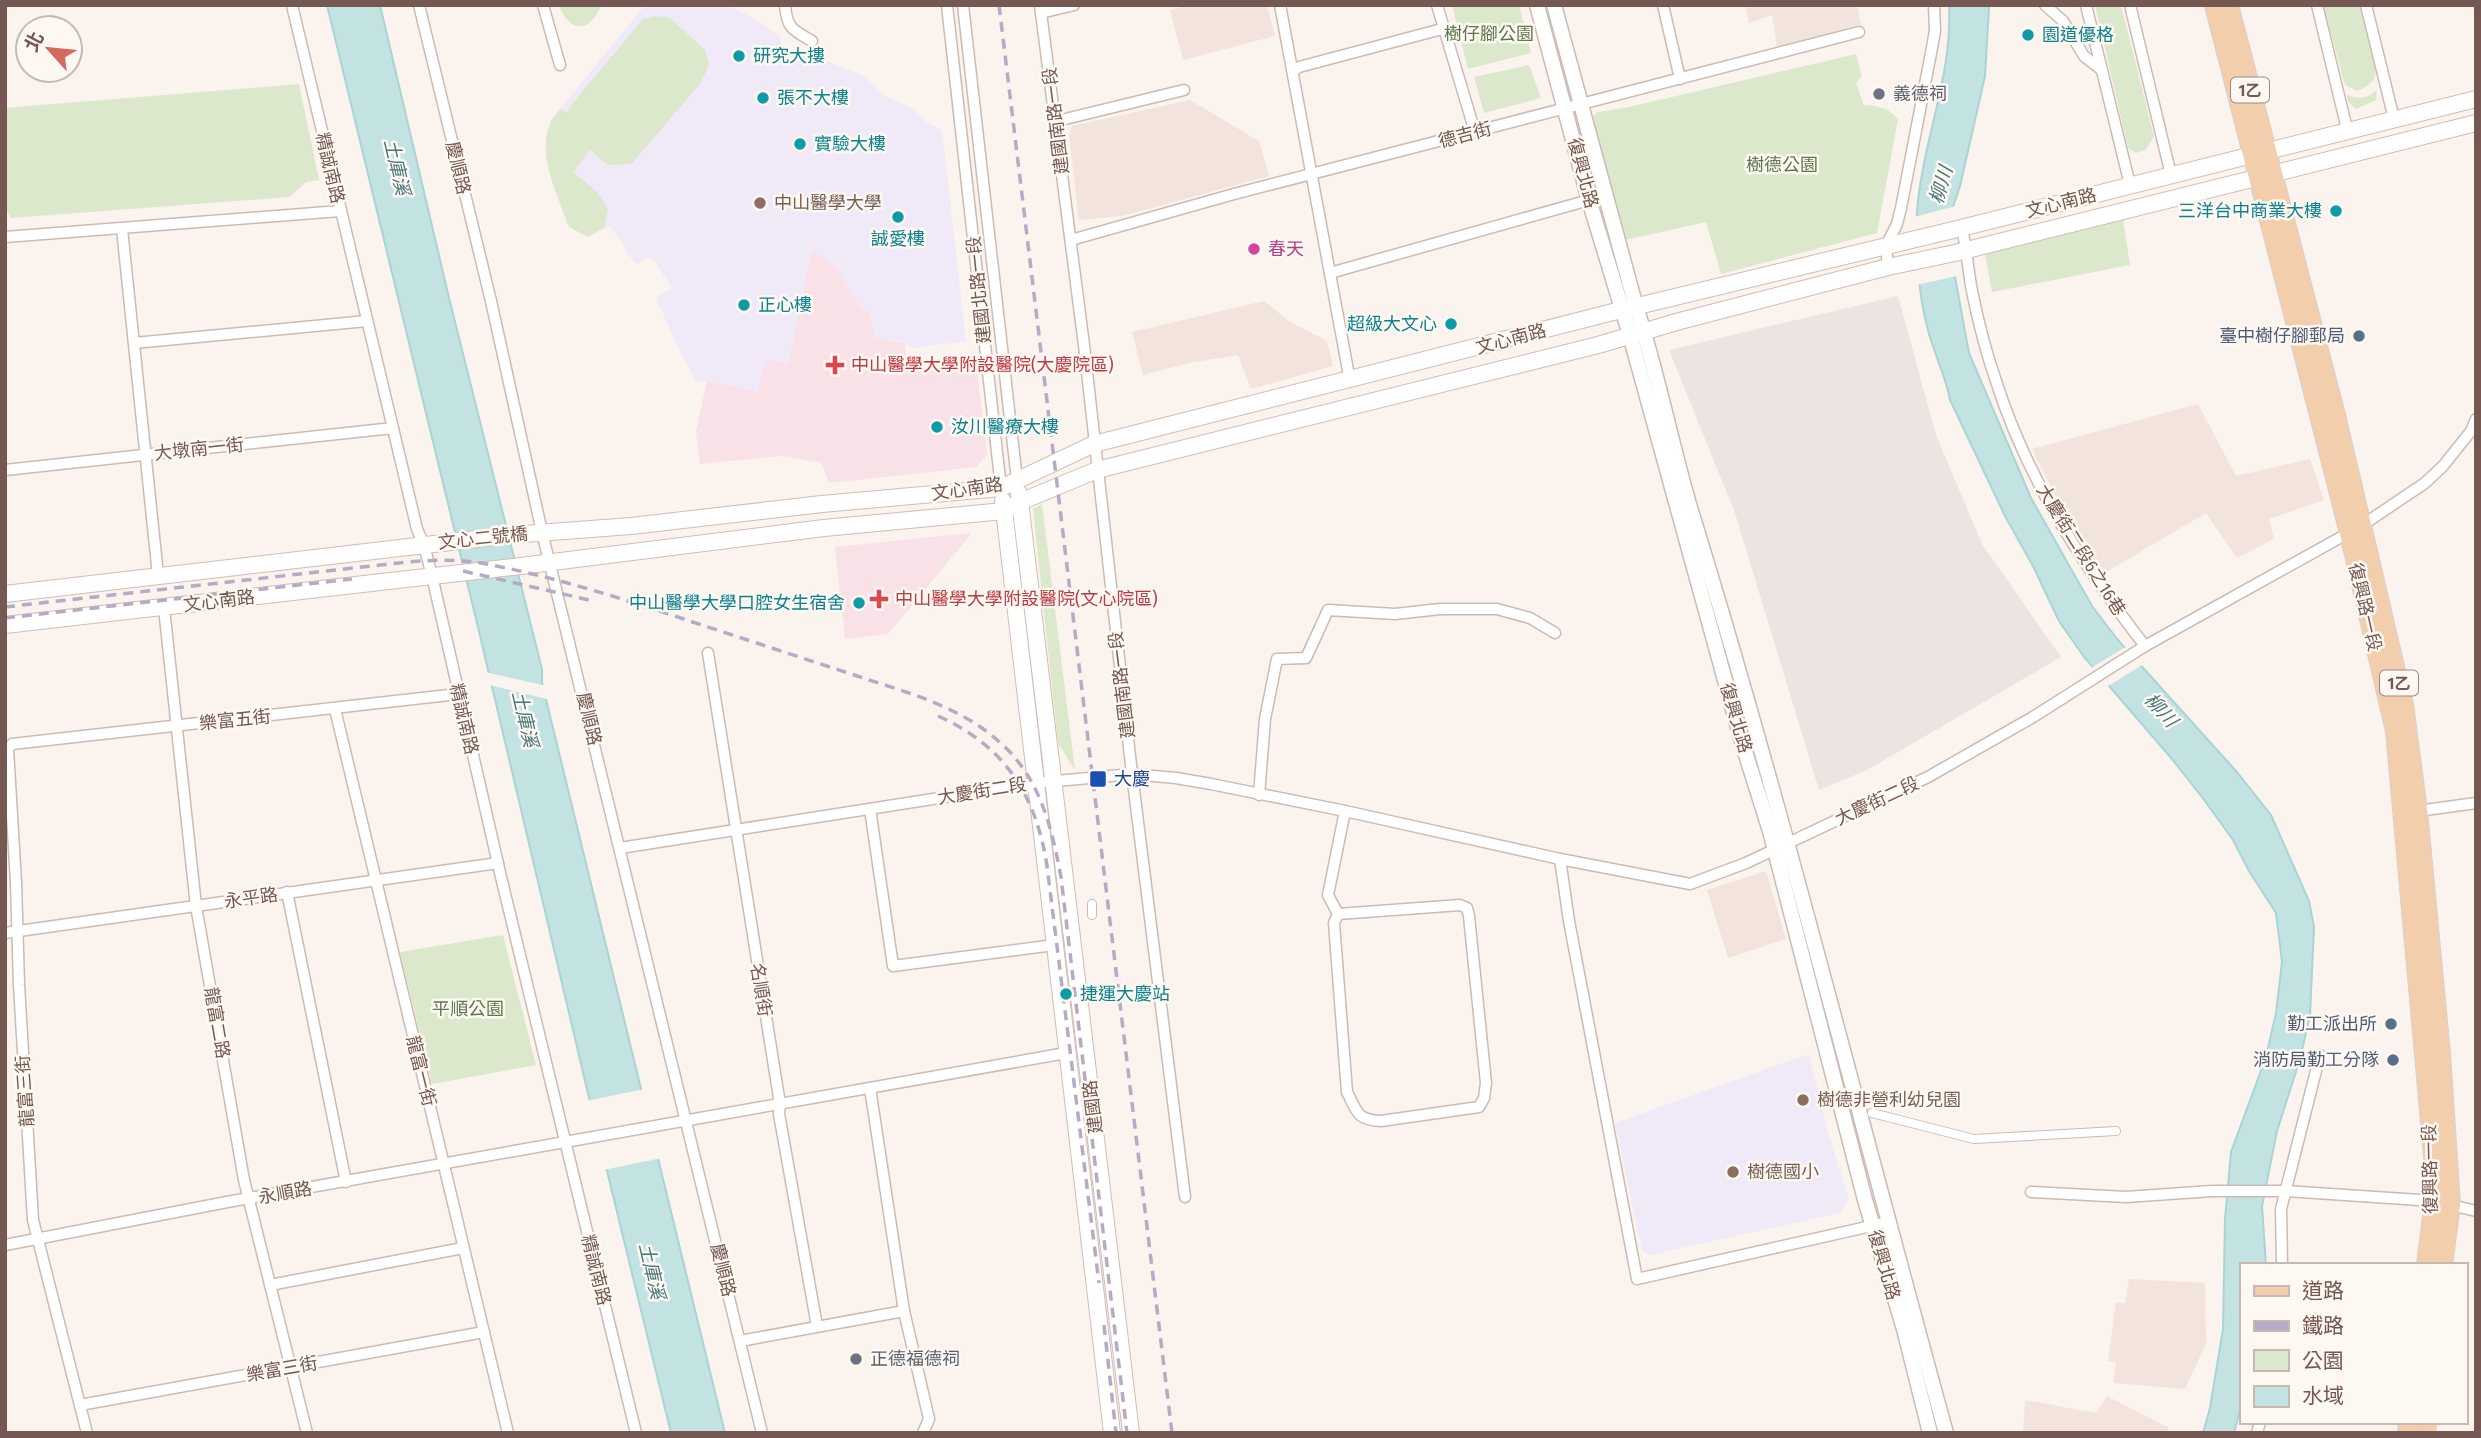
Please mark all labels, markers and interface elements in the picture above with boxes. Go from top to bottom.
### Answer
north arrow [14,14,84,84]
park label: 樹仔腳公園 [1444,23,1534,45]
place label: 園道優格 [2042,24,2114,46]
marker: 園道優格 [2020,27,2036,43]
text: 北 [20,28,49,55]
place label: 研究大摟 [753,45,825,67]
marker: 研究大摟 [731,48,747,64]
street label: 建國南路一段 [1039,66,1073,176]
road number: 1乙 [2231,78,2269,102]
place label: 義德祠 [1893,83,1947,105]
marker: 義德祠 [1871,86,1887,102]
place label: 張不大樓 [777,87,849,109]
marker: 張不大樓 [755,90,771,106]
street label: 德吉街 [1436,117,1494,153]
street label: 精誠南路 [311,130,349,206]
place label: 實驗大樓 [814,133,886,155]
street label: 復興北路 [1563,135,1603,211]
marker: 實驗大樓 [792,136,808,152]
water label: 土庫溪 [379,137,415,200]
street label: 慶順路 [441,139,475,197]
park label: 樹德公園 [1746,154,1818,176]
water label: 柳川 [1925,162,1958,206]
street label: 文心南路 [2023,184,2099,222]
place label: 中山醫學大學 [774,192,882,214]
marker: 中山醫學大學 [752,195,768,211]
place label: 三洋台中商業大樓 [2178,200,2322,222]
marker: 三洋台中商業大樓 [2328,203,2344,219]
marker: 誠愛樓 [890,209,906,225]
place label: 誠愛樓 [871,228,925,250]
street label: 建國北路一段 [962,235,996,345]
place label: 春天 [1268,238,1304,260]
marker: 春天 [1246,241,1262,257]
place label: 正心樓 [758,294,812,316]
marker: 正心樓 [736,297,752,313]
place label: 超級大文心 [1347,313,1437,335]
marker: 超級大文心 [1443,316,1459,332]
street label: 文心南路 [1473,319,1549,359]
place label: 臺中樹仔腳郵局 [2219,325,2345,347]
marker: 臺中樹仔腳郵局 [2351,328,2367,344]
place label: 中山醫學大學附設醫院(大慶院區) [851,354,1114,376]
marker: 中山醫學大學附設醫院(大慶院區) [825,355,845,375]
place label: 汝川醫療大樓 [951,416,1059,438]
marker: 汝川醫療大樓 [929,419,945,435]
street label: 大墩南一街 [153,433,245,465]
street label: 文心南路 [930,473,1004,505]
street label: 大慶街二段6之16巷 [2032,480,2130,620]
street label: 文心二號橋 [437,522,529,554]
street label: 復興路一段 [2344,561,2386,653]
street label: 文心南路 [182,586,256,616]
place label: 中山醫學大學附設醫院(文心院區) [895,588,1158,610]
marker: 中山醫學大學附設醫院(文心院區) [869,589,889,609]
place label: 中山醫學大學口腔女生宿舍 [629,592,845,614]
marker: 中山醫學大學口腔女生宿舍 [851,595,867,611]
street label: 建國南路一段 [1105,630,1139,740]
road number: 1乙 [2380,670,2418,696]
street label: 復興北路 [1716,680,1756,756]
street label: 精誠南路 [445,681,483,757]
water label: 柳川 [2140,688,2184,733]
water label: 土庫溪 [507,689,543,752]
street label: 慶順路 [572,690,606,748]
street label: 樂富五街 [198,705,272,735]
place label: 大慶 [1114,768,1150,790]
marker: 大慶 [1088,769,1108,789]
street label: 大慶街二段 [1832,772,1922,830]
street label: 大慶街二段 [936,773,1028,809]
street label: 永平路 [223,883,279,913]
street label: 名順街 [746,962,776,1018]
place label: 捷運大慶站 [1080,983,1170,1005]
street label: 龍富二路 [200,986,234,1060]
marker: 捷運大慶站 [1058,986,1074,1002]
park label: 平順公園 [432,998,504,1020]
place label: 勤工派出所 [2287,1013,2377,1035]
marker: 勤工派出所 [2383,1016,2399,1032]
street label: 龍富一街 [402,1033,440,1109]
place label: 消防局勤工分隊 [2253,1049,2379,1071]
marker: 消防局勤工分隊 [2385,1052,2401,1068]
street label: 龍富三街 [12,1054,38,1128]
street label: 建國路 [1079,1079,1107,1135]
place label: 樹德非營利幼兒園 [1817,1089,1961,1111]
marker: 樹德非營利幼兒園 [1795,1092,1811,1108]
street label: 復興路一段 [2418,1124,2442,1214]
place label: 樹德國小 [1747,1161,1819,1183]
marker: 樹德國小 [1725,1164,1741,1180]
street label: 永順路 [257,1177,313,1209]
street label: 復興北路 [1864,1227,1904,1303]
street label: 精誠南路 [577,1232,615,1308]
water label: 土庫溪 [634,1241,670,1304]
street label: 慶順路 [706,1241,740,1299]
legend [2240,1263,2467,1424]
text: 道路 [2302,1278,2344,1304]
text: 鐵路 [2302,1313,2344,1339]
place label: 正德福德祠 [870,1348,960,1370]
text: 公園 [2302,1348,2344,1374]
marker: 正德福德祠 [848,1351,864,1367]
street label: 樂富三街 [245,1352,319,1386]
text: 水域 [2302,1383,2344,1409]

